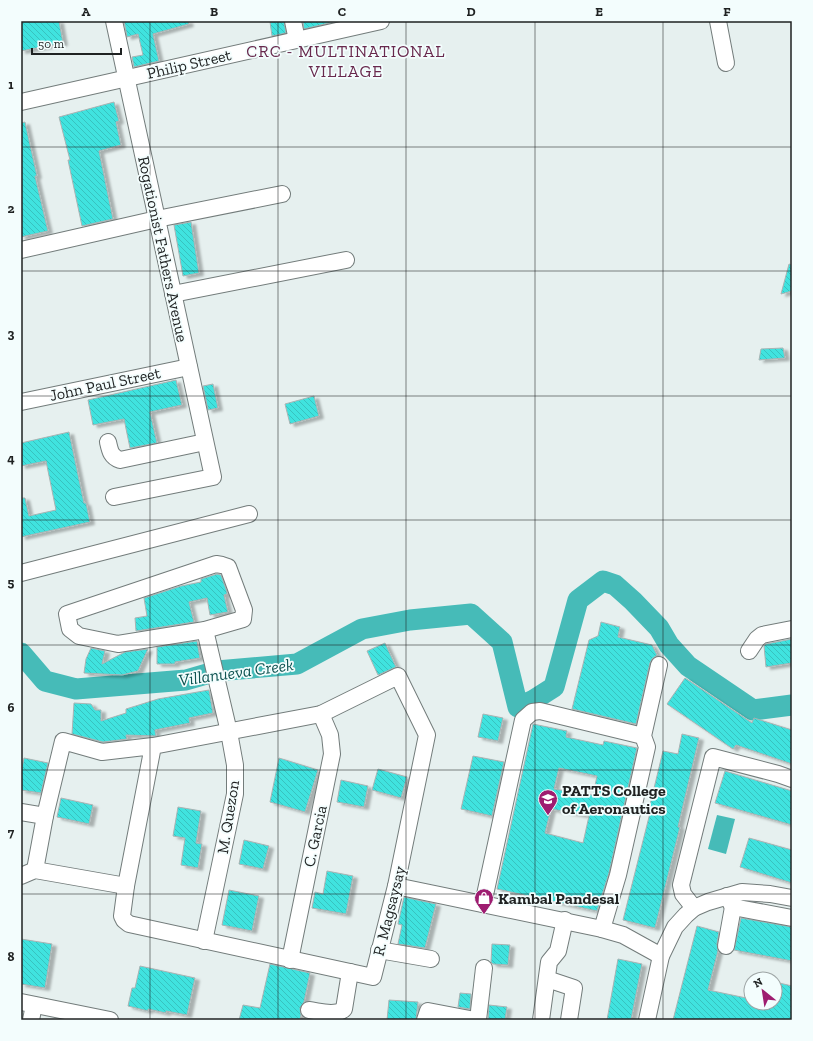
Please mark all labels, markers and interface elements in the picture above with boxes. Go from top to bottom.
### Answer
text: A [82,4,91,19]
text: B [210,4,218,19]
text: C [338,4,346,19]
text: D [466,4,476,19]
text: E [595,4,603,19]
text: F [723,4,731,19]
scale bar [32,30,121,56]
text: 50 m [38,37,65,51]
district label: CRC - MULTINATIONAL VILLAGE [246,41,446,81]
street label: Philip Street [145,45,233,83]
text: 1 [8,77,14,92]
street label: Rogationist Fathers Avenue [134,154,192,344]
text: 2 [8,201,15,216]
text: 3 [8,326,15,341]
street label: John Paul Street [48,363,162,405]
text: 4 [7,451,15,466]
text: 5 [8,575,15,590]
water label: Villanueva Creek [177,654,295,690]
text: 6 [8,700,15,715]
street label: M. Quezon [213,778,243,855]
place label: PATTS College of Aeronautics [562,781,666,818]
school or university icon: PATTS College of Aeronautics [537,788,559,816]
street label: C. Garcia [299,803,331,869]
text: 7 [8,825,15,840]
street label: R. Magsaysay [369,863,410,958]
shop icon: Kambal Pandesal [473,887,495,915]
place label: Kambal Pandesal [498,889,620,908]
text: 8 [7,949,15,964]
north arrow [743,971,783,1011]
text: N [751,975,766,990]

